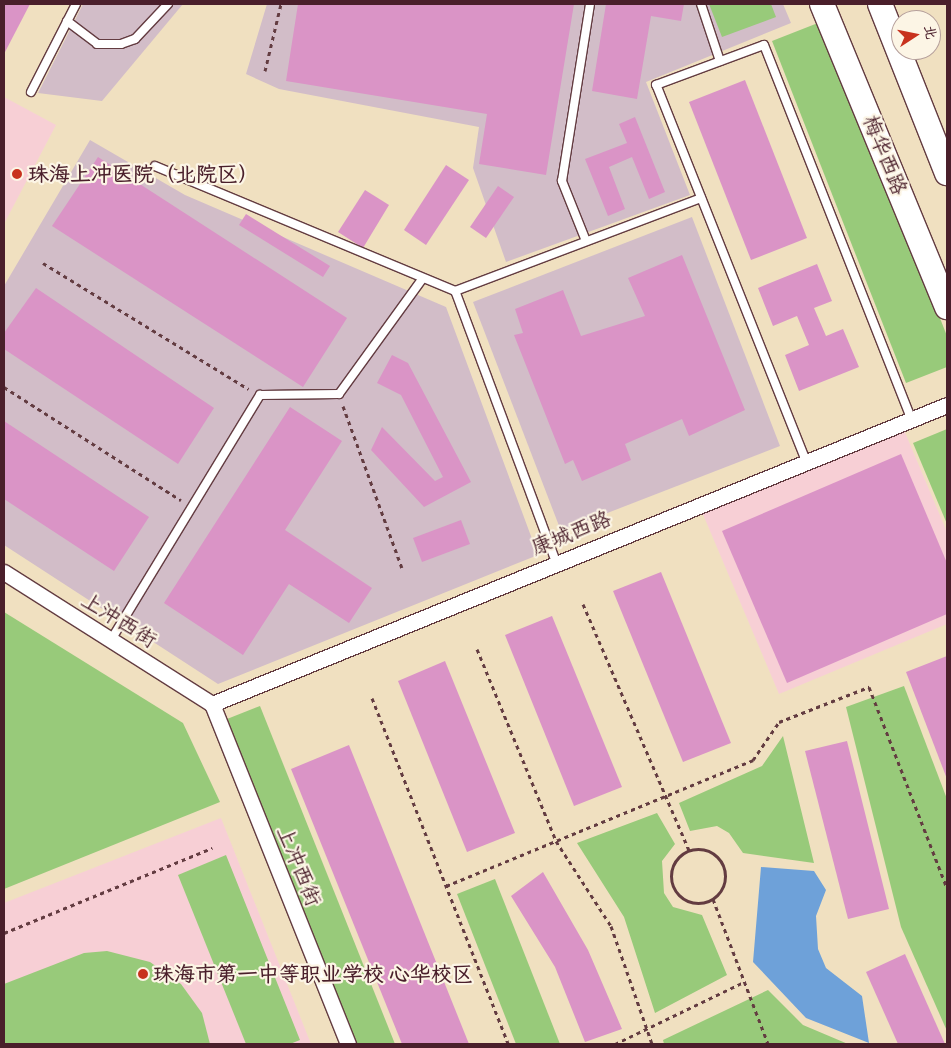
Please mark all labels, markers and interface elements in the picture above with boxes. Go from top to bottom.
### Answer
north arrow [891,10,941,60]
text: 北 [921,24,940,41]
street label: 梅华西路 [858,111,912,199]
place label: 珠海上冲医院（北院区） [28,161,259,187]
marker: 珠海上冲医院（北院区） [10,167,24,181]
street label: 康城西路 [527,506,615,560]
street label: 上沖西街 [77,587,161,653]
street label: 上冲西街 [272,822,326,910]
place label: 珠海市第一中等职业学校 心华校区 [153,961,473,987]
marker: 珠海市第一中等职业学校 心华校区 [137,968,149,980]

